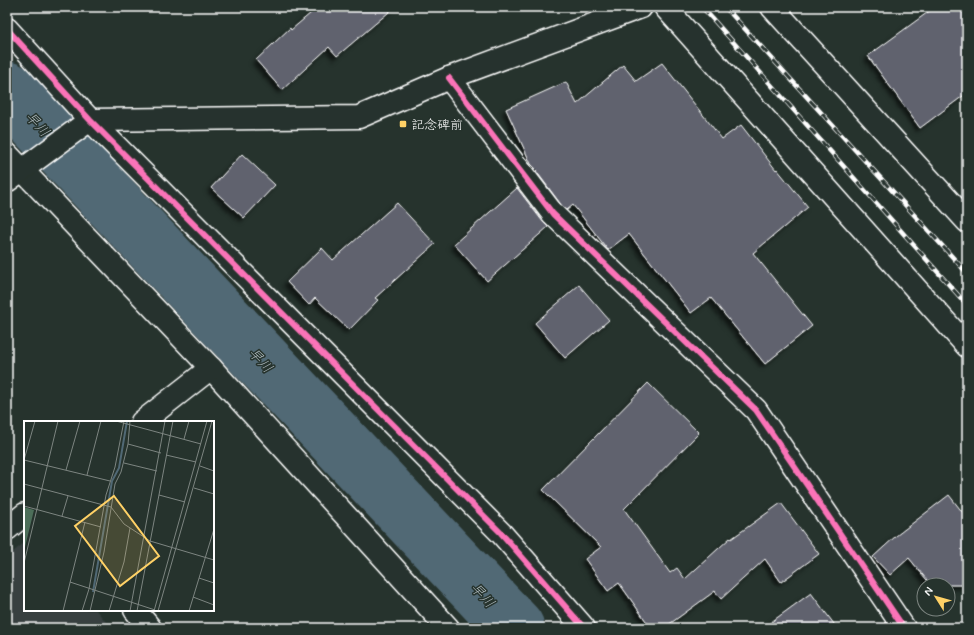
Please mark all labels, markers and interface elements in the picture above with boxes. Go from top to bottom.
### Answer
water label: 早川 [21,108,53,141]
place label: 記念碑前 [411,117,463,134]
marker: 記念碑前 [398,119,408,129]
water label: 早川 [244,344,276,377]
inset map [24,421,214,611]
north arrow [916,577,956,617]
water label: 早川 [466,579,498,612]
text: N [921,584,937,599]

